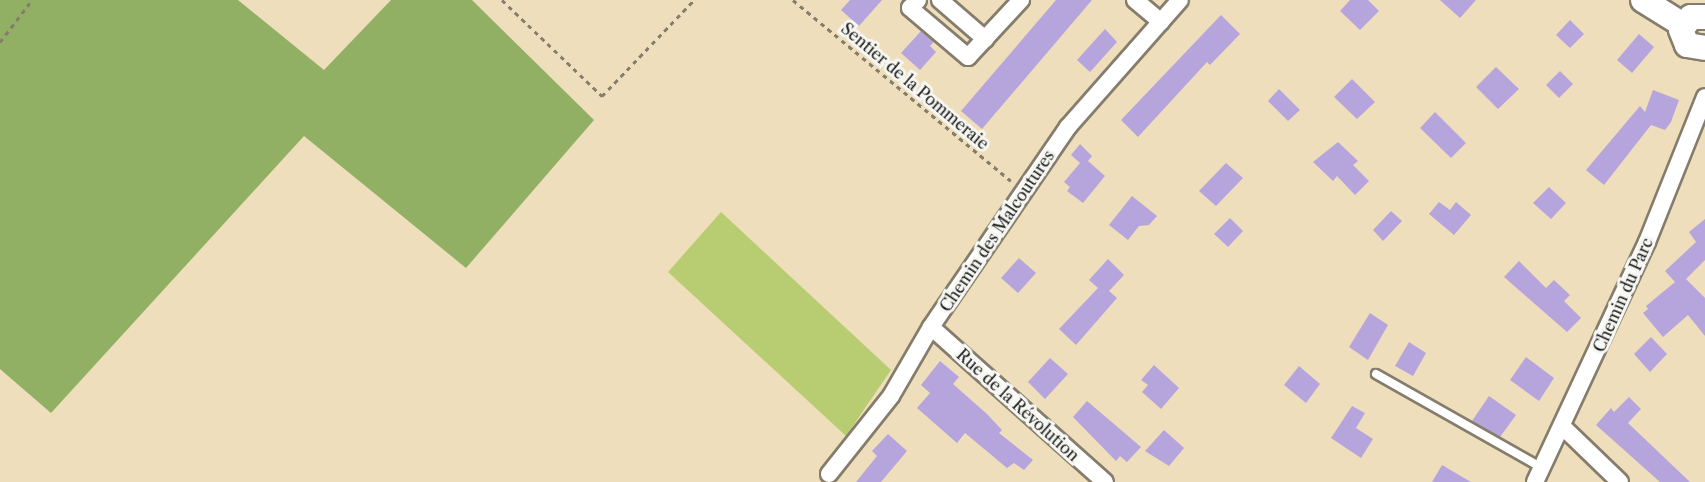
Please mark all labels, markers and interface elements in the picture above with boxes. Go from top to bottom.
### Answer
street label: Sentier de la Pommeraie [837,19,993,153]
street label: Chemin des Malcoutures [936,147,1058,315]
street label: Chemin du Parc [1589,235,1657,355]
street label: Rue de la Révolution [953,345,1083,465]

